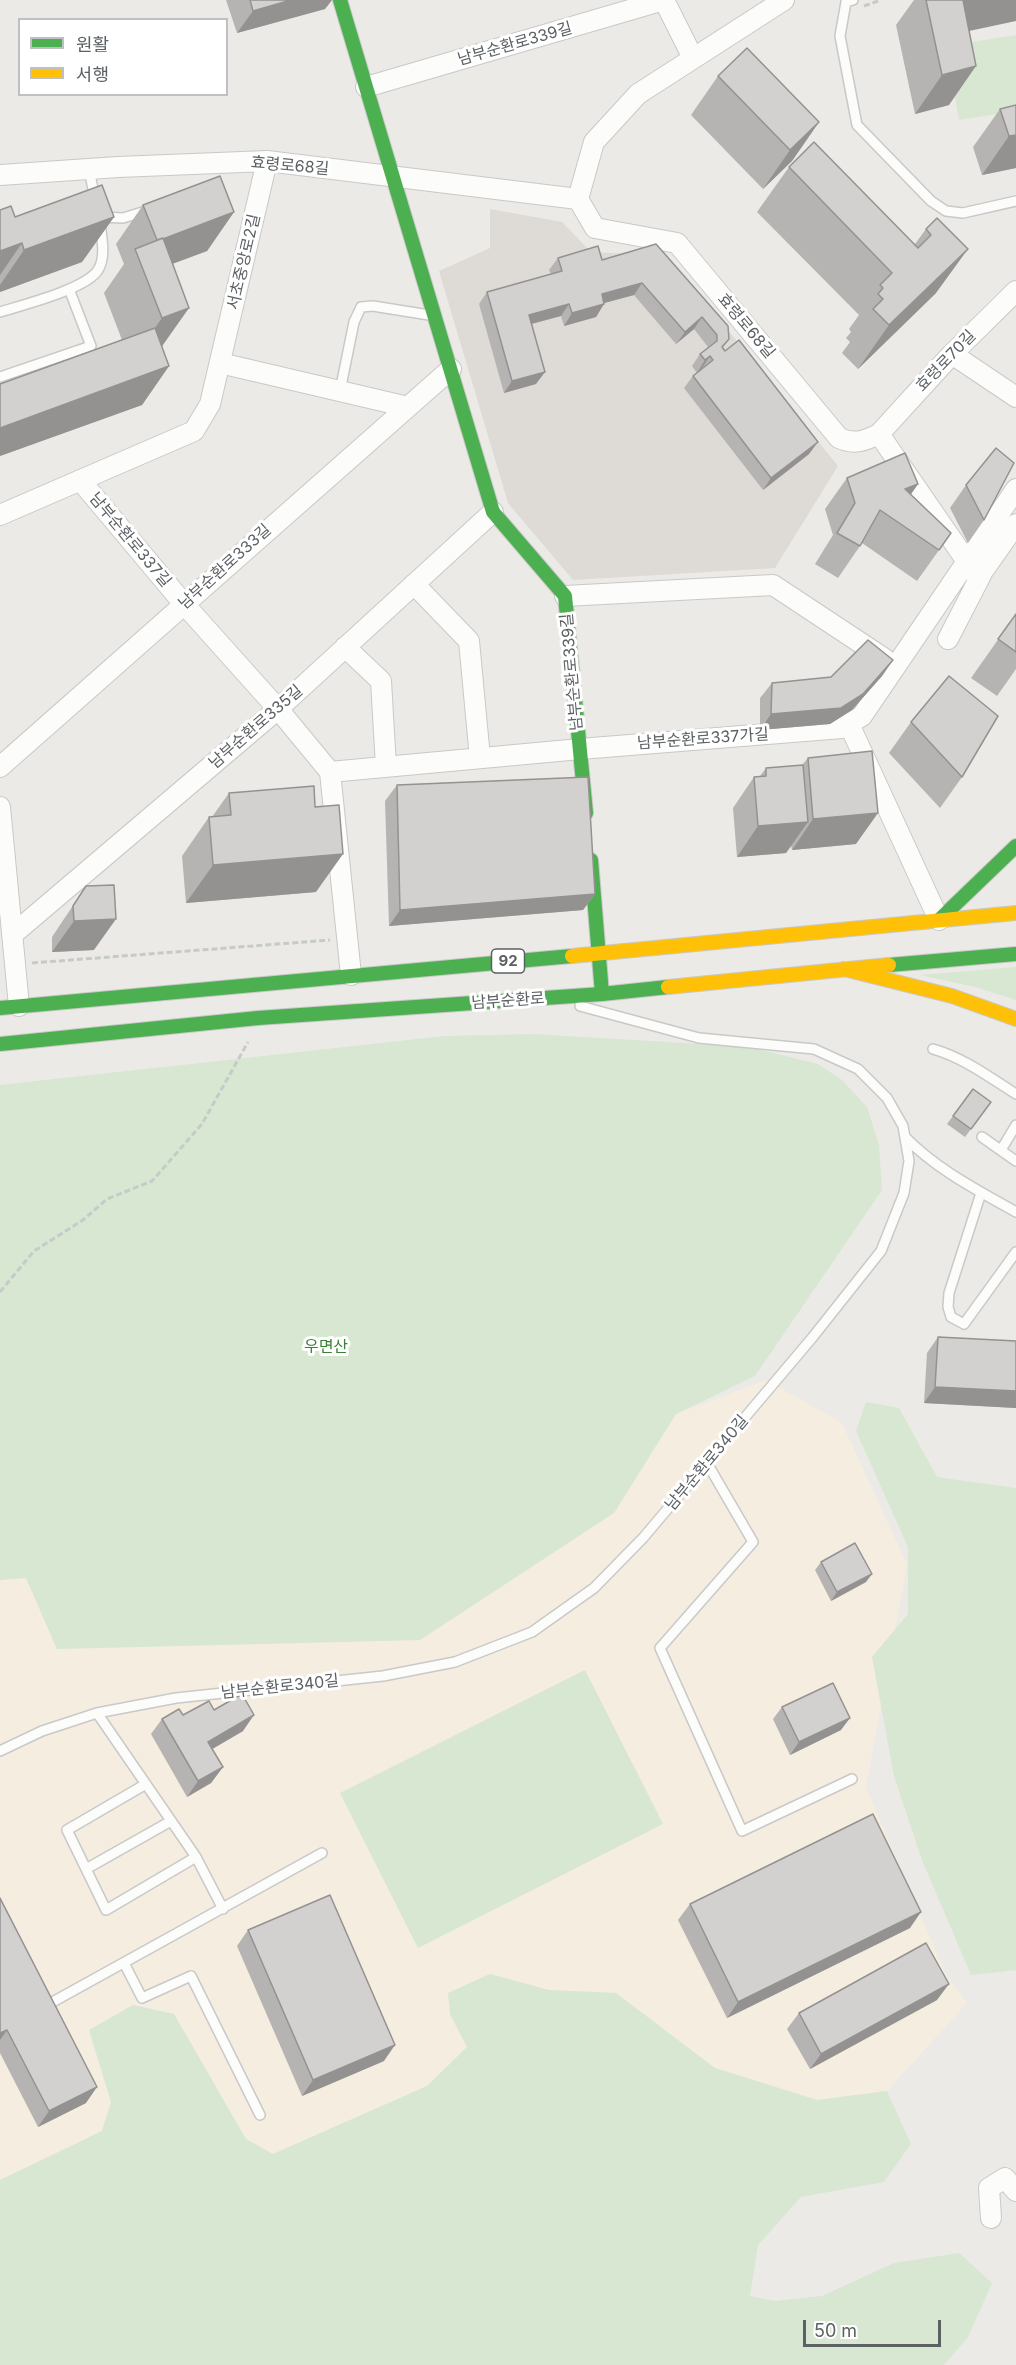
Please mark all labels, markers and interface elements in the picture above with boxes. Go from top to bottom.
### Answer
legend [18,18,228,96]
street label: 남부순환로339길 [456,19,574,69]
text: 원활 [76,34,109,55]
text: 서행 [76,64,109,85]
street label: 효령로68길 [250,153,330,179]
street label: 서초중앙로2길 [224,212,264,312]
street label: 효령로68길 [713,290,779,362]
street label: 효령로70길 [912,326,980,396]
street label: 남부순환로337길 [85,489,175,591]
street label: 남부순환로333길 [175,520,275,614]
street label: 남부순환로339길 [557,612,587,732]
street label: 남부순환로335길 [205,681,307,773]
street label: 남부순환로337가길 [637,725,769,753]
road number: 92 [492,949,524,973]
street label: 남부순환로 [471,989,545,1013]
park label: 우면산 [304,1337,348,1357]
street label: 남부순환로340길 [662,1411,752,1515]
street label: 남부순환로340길 [220,1671,340,1703]
scale bar [806,2308,944,2346]
text: 50 m [814,2320,857,2341]

